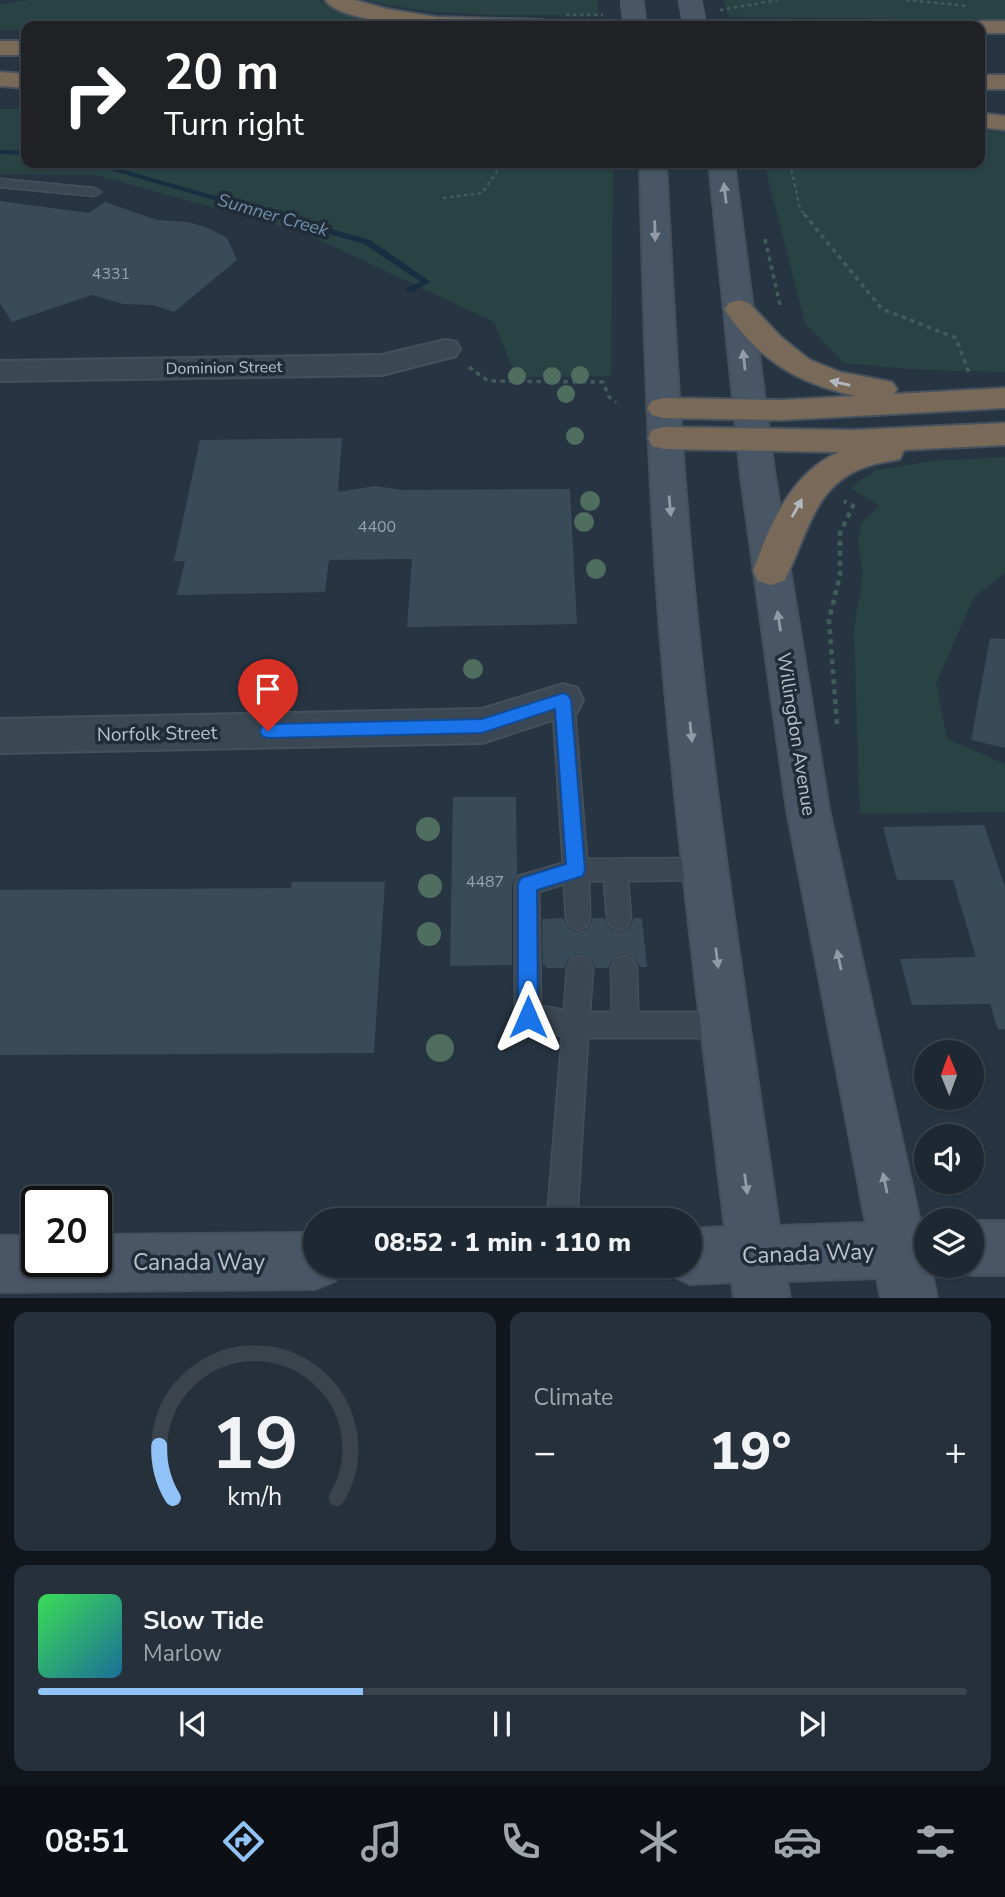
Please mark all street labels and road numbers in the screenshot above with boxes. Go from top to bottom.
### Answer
street label: Dominion Street [165,356,283,380]
street label: Willingdon Avenue [770,651,822,818]
street label: Norfolk Street [97,720,218,748]
street label: Canada Way [742,1236,875,1271]
street label: Canada Way [133,1247,265,1278]

